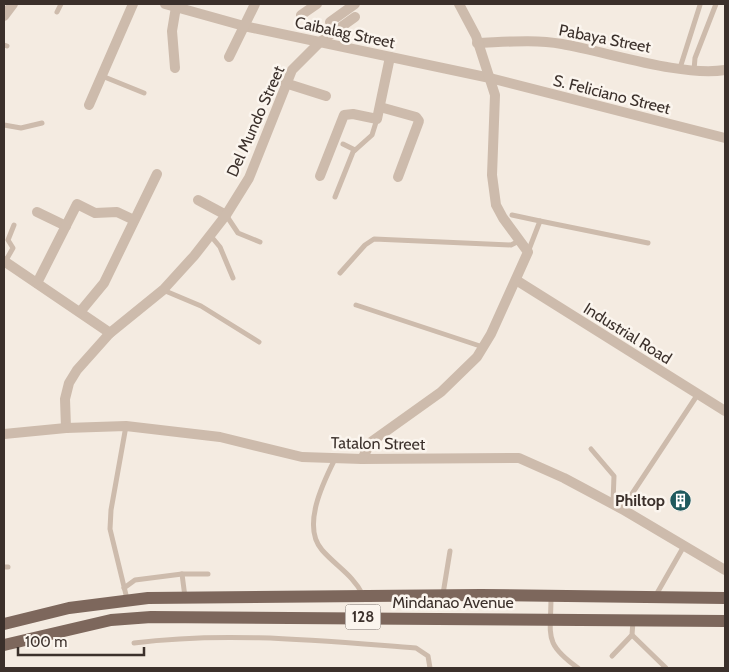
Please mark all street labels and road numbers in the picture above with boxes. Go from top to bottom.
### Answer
street label: Caibalag Street [293,13,397,52]
street label: Pabaya Street [557,20,653,57]
street label: Del Mundo Street [222,62,289,180]
street label: S. Feliciano Street [551,71,673,118]
street label: Industrial Road [580,299,675,368]
street label: Tatalon Street [331,433,426,454]
street label: Mindanao Avenue [392,593,514,612]
road number: 128 [346,604,380,630]

